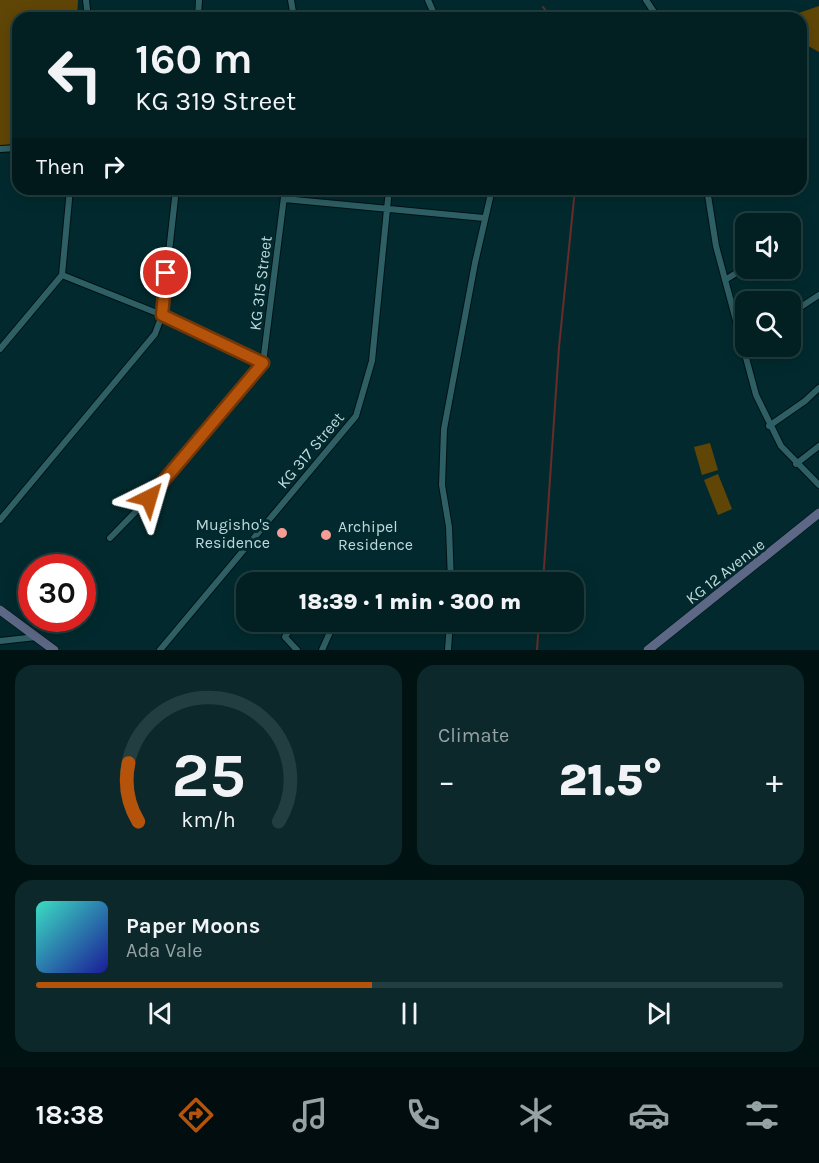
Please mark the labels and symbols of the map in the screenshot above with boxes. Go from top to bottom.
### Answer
street label: KG 315 Street [245,235,276,332]
pin [140,247,191,298]
street label: KG 317 Street [273,408,348,492]
position arrow [117,466,181,530]
place label: Mugisho's Residence [195,515,270,552]
place label: Archipel Residence [338,517,413,554]
marker: Mugisho's Residence [275,526,289,540]
marker: Archipel Residence [319,528,333,542]
street label: KG 12 Avenue [682,535,769,608]
speed limit sign: 30 [18,554,96,632]

